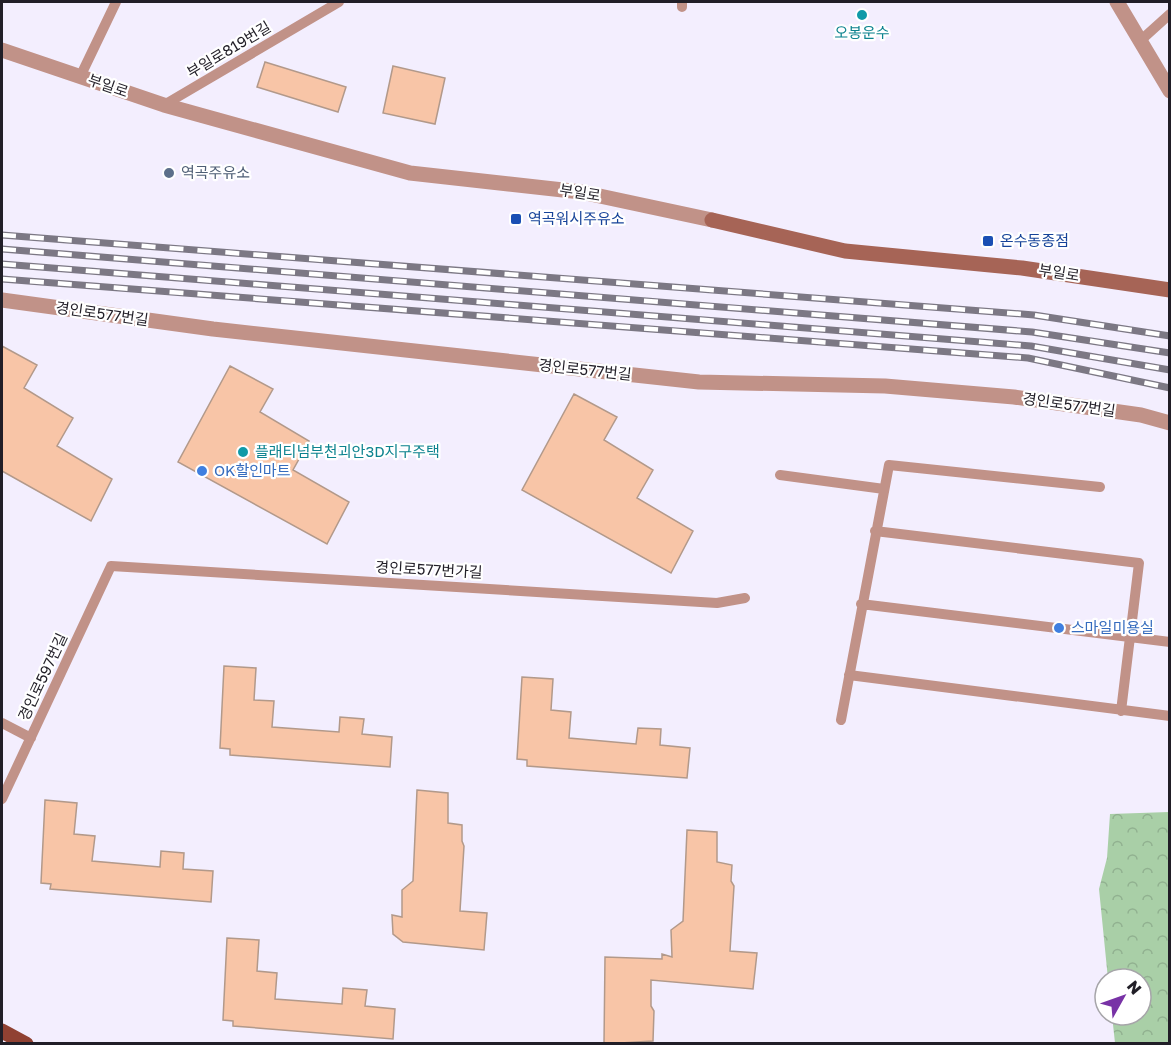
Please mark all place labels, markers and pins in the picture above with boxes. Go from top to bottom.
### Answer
marker: 오봉운수 [855,8,869,22]
place label: 오봉운수 [834,23,890,41]
place label: 역곡주유소 [181,163,250,181]
marker: 역곡주유소 [162,166,176,180]
place label: 역곡워시주유소 [528,209,625,227]
marker: 역곡워시주유소 [509,212,523,226]
place label: 온수동종점 [1000,231,1069,249]
marker: 온수동종점 [981,234,995,248]
place label: 플래티넘부천괴안3D지구주택 [255,442,440,460]
marker: 플래티넘부천괴안3D지구주택 [236,445,250,459]
place label: OK할인마트 [214,461,291,479]
marker: OK할인마트 [195,464,209,478]
place label: 스마일미용실 [1071,618,1154,636]
marker: 스마일미용실 [1052,621,1066,635]

